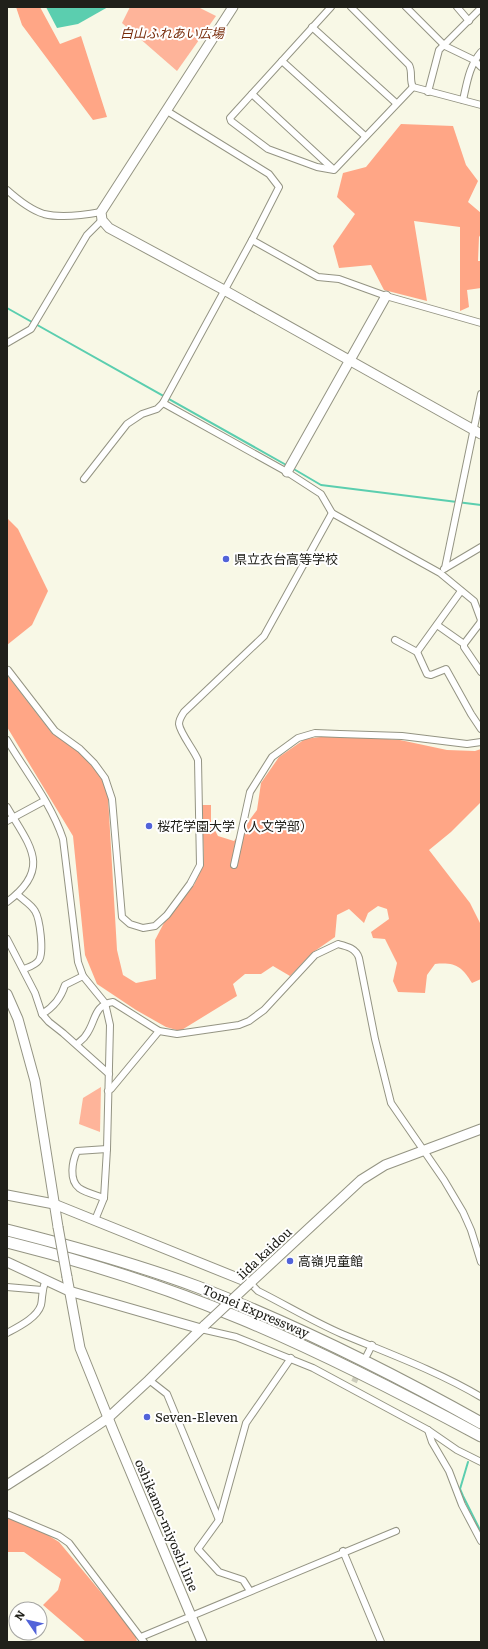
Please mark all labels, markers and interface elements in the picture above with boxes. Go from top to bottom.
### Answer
park label: 白山ふれあい広場 [120,23,226,42]
place label: 県立衣台高等学校 [234,549,338,568]
marker: 県立衣台高等学校 [221,554,231,564]
place label: 桜花学園大学（人文学部） [157,816,313,835]
marker: 桜花学園大学（人文学部） [144,821,154,831]
street label: iida kaidou [232,1222,295,1283]
place label: 高嶺児童館 [298,1251,363,1270]
marker: 高嶺児童館 [285,1256,295,1266]
street label: Tomei Expressway [200,1279,313,1342]
place label: Seven-Eleven [155,1407,239,1426]
marker: Seven-Eleven [142,1412,152,1422]
street label: oshikamo-miyoshi line [131,1456,204,1594]
north arrow [8,1601,48,1641]
text: N [10,1607,28,1623]

